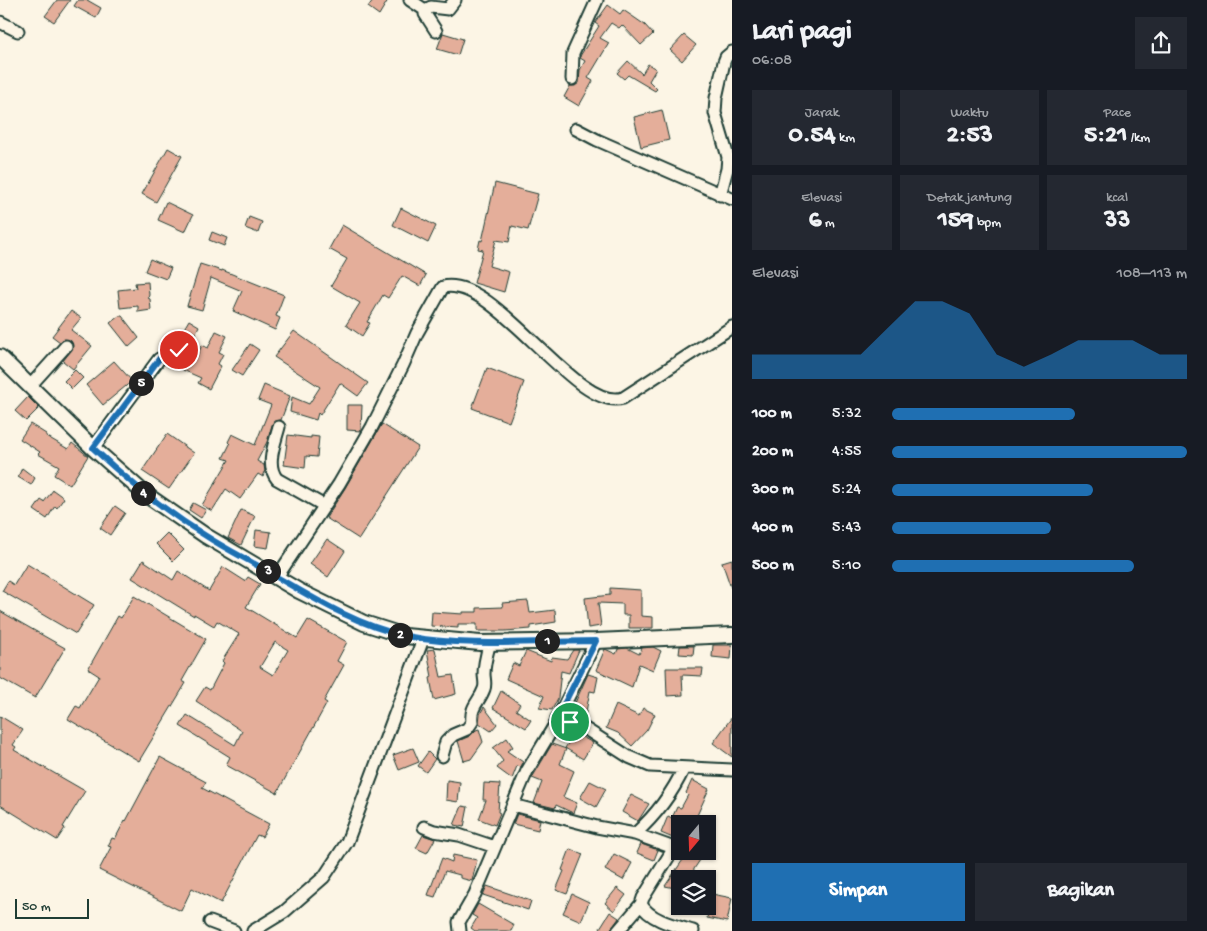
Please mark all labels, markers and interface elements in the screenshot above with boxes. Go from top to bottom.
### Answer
text: Lari pagi [752,16,852,49]
button: share [1135,17,1187,69]
text: 06:08 [752,52,792,71]
text: Jarak [805,105,839,122]
text: Waktu [950,105,989,122]
text: Pace [1103,105,1131,122]
text: 0.54 [789,122,836,151]
text: 2:53 [946,122,993,151]
text: 5:21 [1084,122,1127,151]
text: km [836,130,855,147]
text: /km [1127,130,1150,147]
text: Elevasi [801,190,842,207]
text: Detak jantung [927,190,1012,207]
text: kcal [1106,190,1128,207]
text: 6 [809,207,822,236]
text: 159 [938,207,974,236]
text: 33 [1104,207,1130,236]
text: m [822,215,835,232]
text: bpm [974,215,1001,232]
text: Elevasi [752,265,799,284]
text: 108–113 m [1117,265,1187,284]
pin [158,329,200,371]
icon: check [165,336,193,364]
pin: 5 [128,370,154,396]
text: 5 [138,375,145,392]
text: 100 m [752,405,792,424]
text: 5:32 [832,405,862,424]
text: 200 m [752,443,793,462]
text: 4:55 [832,443,861,462]
pin: 4 [130,480,156,506]
text: 300 m [752,481,794,500]
text: 5:24 [832,481,861,500]
text: 4 [140,485,147,502]
text: 400 m [752,519,793,538]
text: 5:43 [832,519,861,538]
text: 500 m [752,557,794,576]
text: 5:10 [832,557,861,576]
pin: 3 [256,558,280,584]
text: 3 [265,563,272,580]
pin: 2 [388,622,412,648]
text: 2 [397,627,404,644]
pin: 1 [534,628,560,654]
text: 1 [545,633,550,650]
pin [549,701,591,743]
icon: arrive [556,708,584,736]
north arrow [671,815,716,860]
map controls [671,815,716,915]
button: Simpan [752,863,965,921]
button: Bagikan [975,863,1187,921]
button: layers [671,870,716,915]
scale bar [15,896,89,919]
text: 50 m [22,899,51,916]

